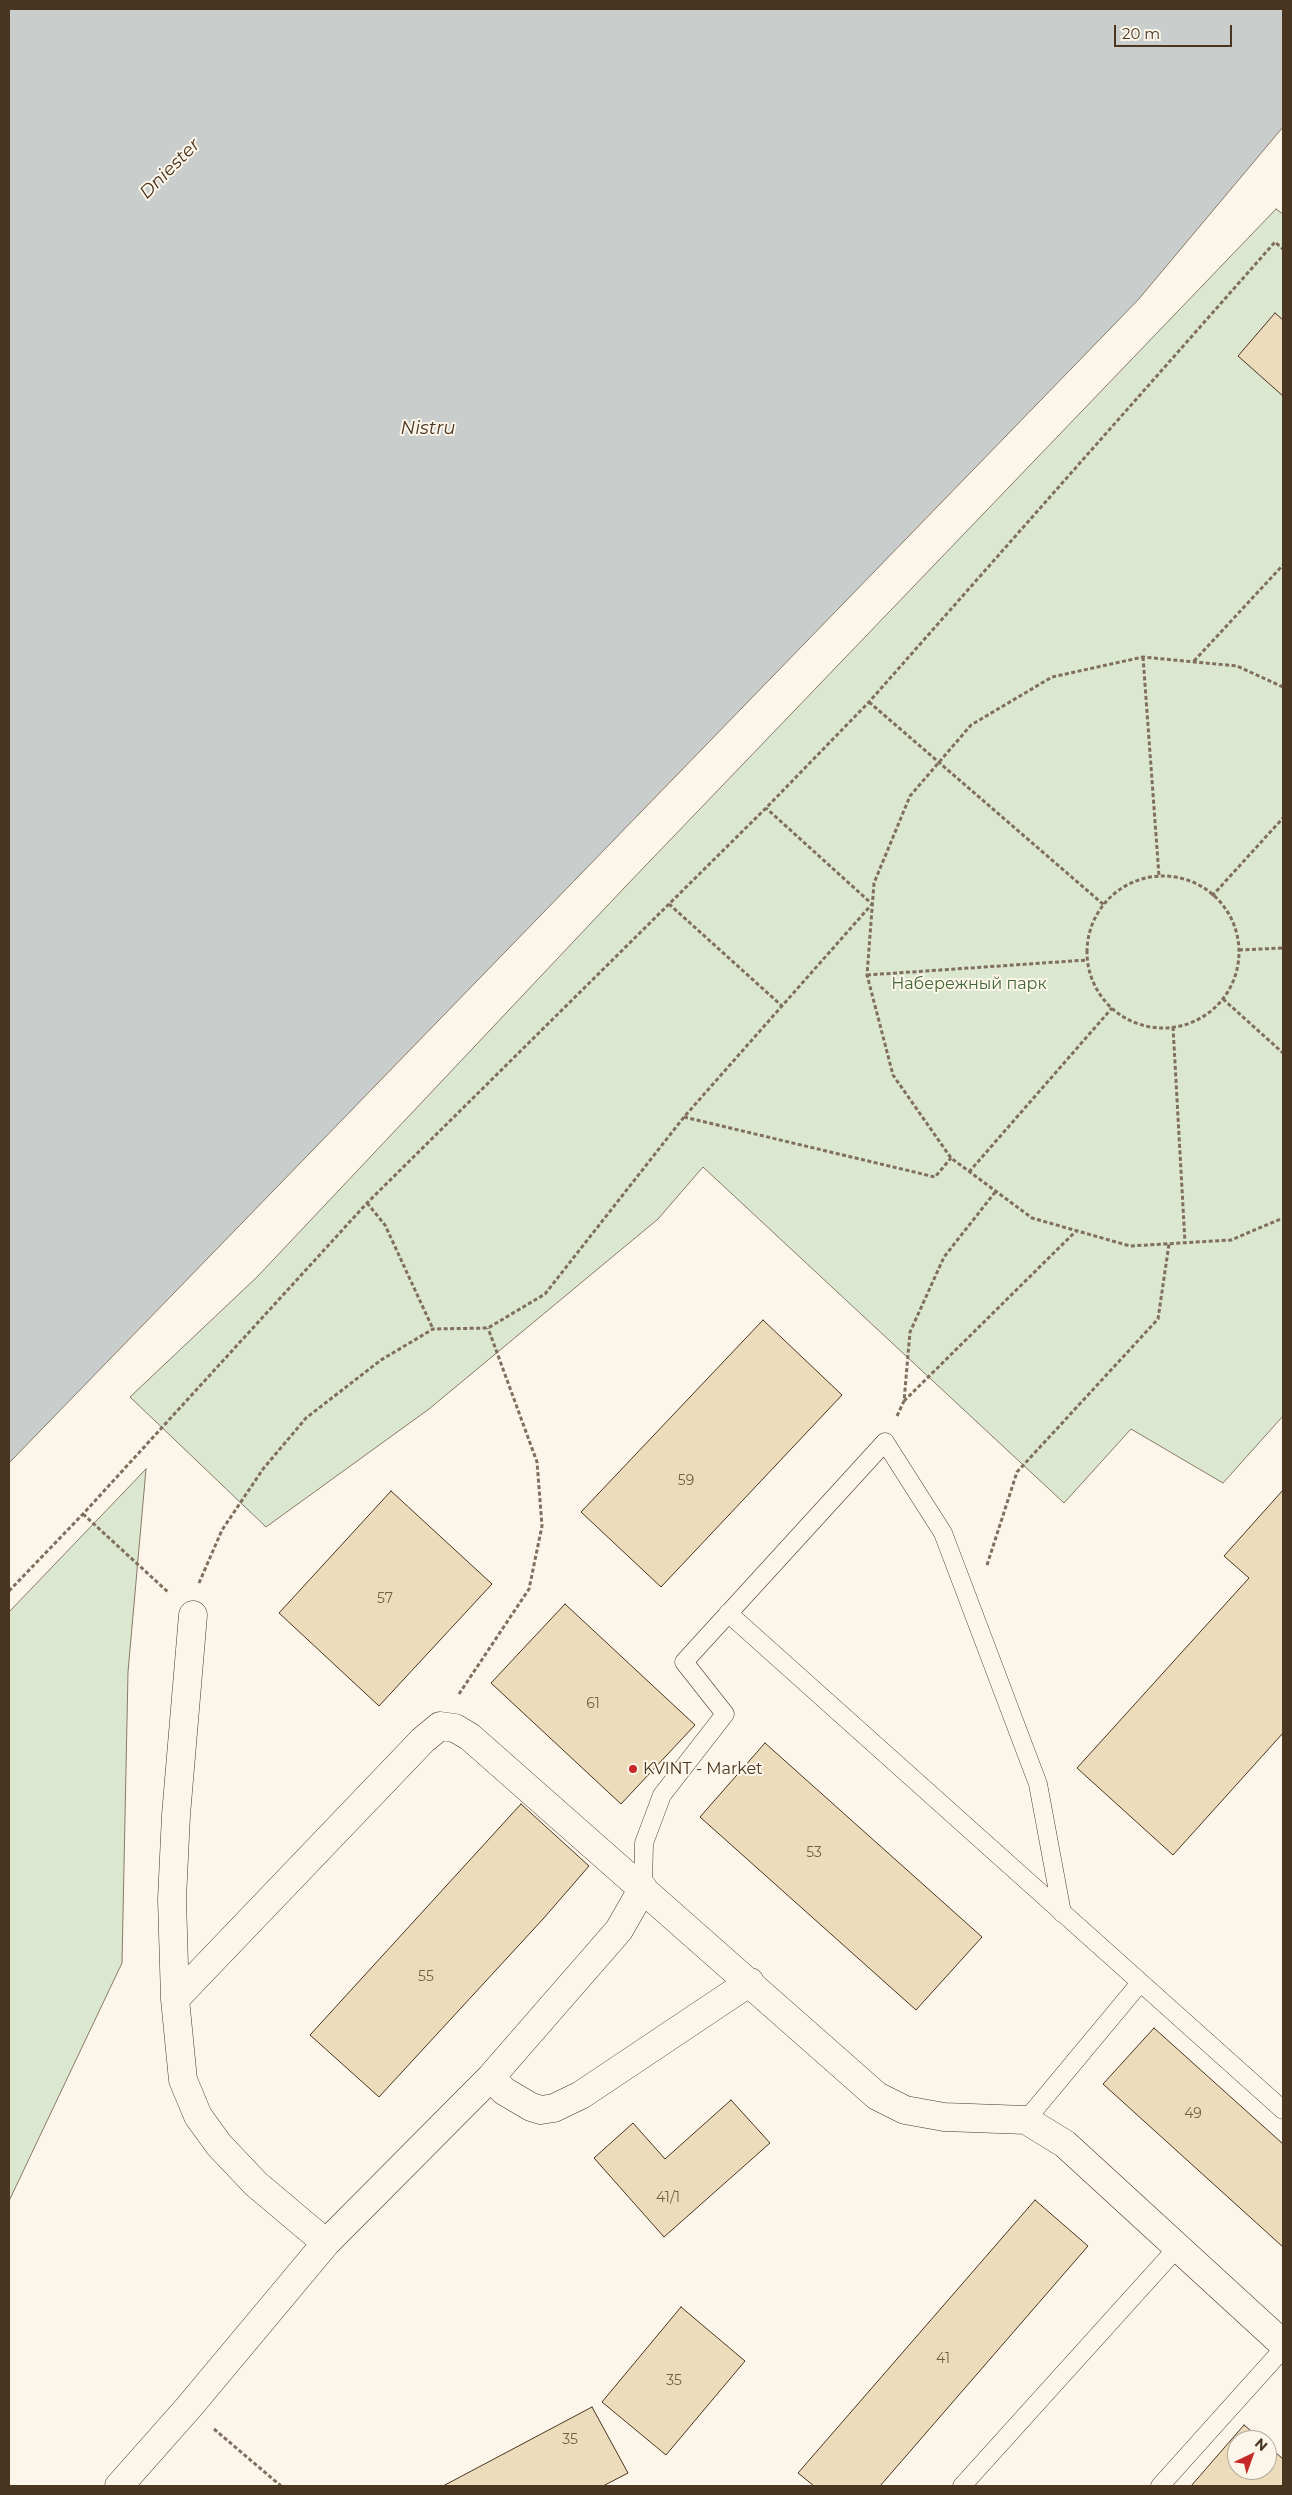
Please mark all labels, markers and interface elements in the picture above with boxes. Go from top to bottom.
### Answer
scale bar [1117,15,1234,47]
text: 20 m [1122,24,1160,43]
water label: Dniester [135,134,205,204]
water label: Nistru [401,418,455,440]
park label: Набережный парк [891,974,1047,994]
house number: 59 [678,1473,694,1489]
house number: 57 [377,1591,393,1607]
house number: 61 [586,1696,600,1712]
place label: KVINT - Market [643,1759,763,1779]
marker: KVINT - Market [627,1763,639,1775]
house number: 53 [806,1845,822,1861]
house number: 55 [418,1969,434,1985]
house number: 49 [1184,2106,1202,2122]
house number: 41/1 [656,2190,680,2206]
house number: 41 [936,2351,950,2367]
house number: 35 [666,2373,682,2389]
north arrow [1227,2430,1277,2480]
house number: 35 [562,2432,578,2448]
text: N [1251,2434,1272,2455]

